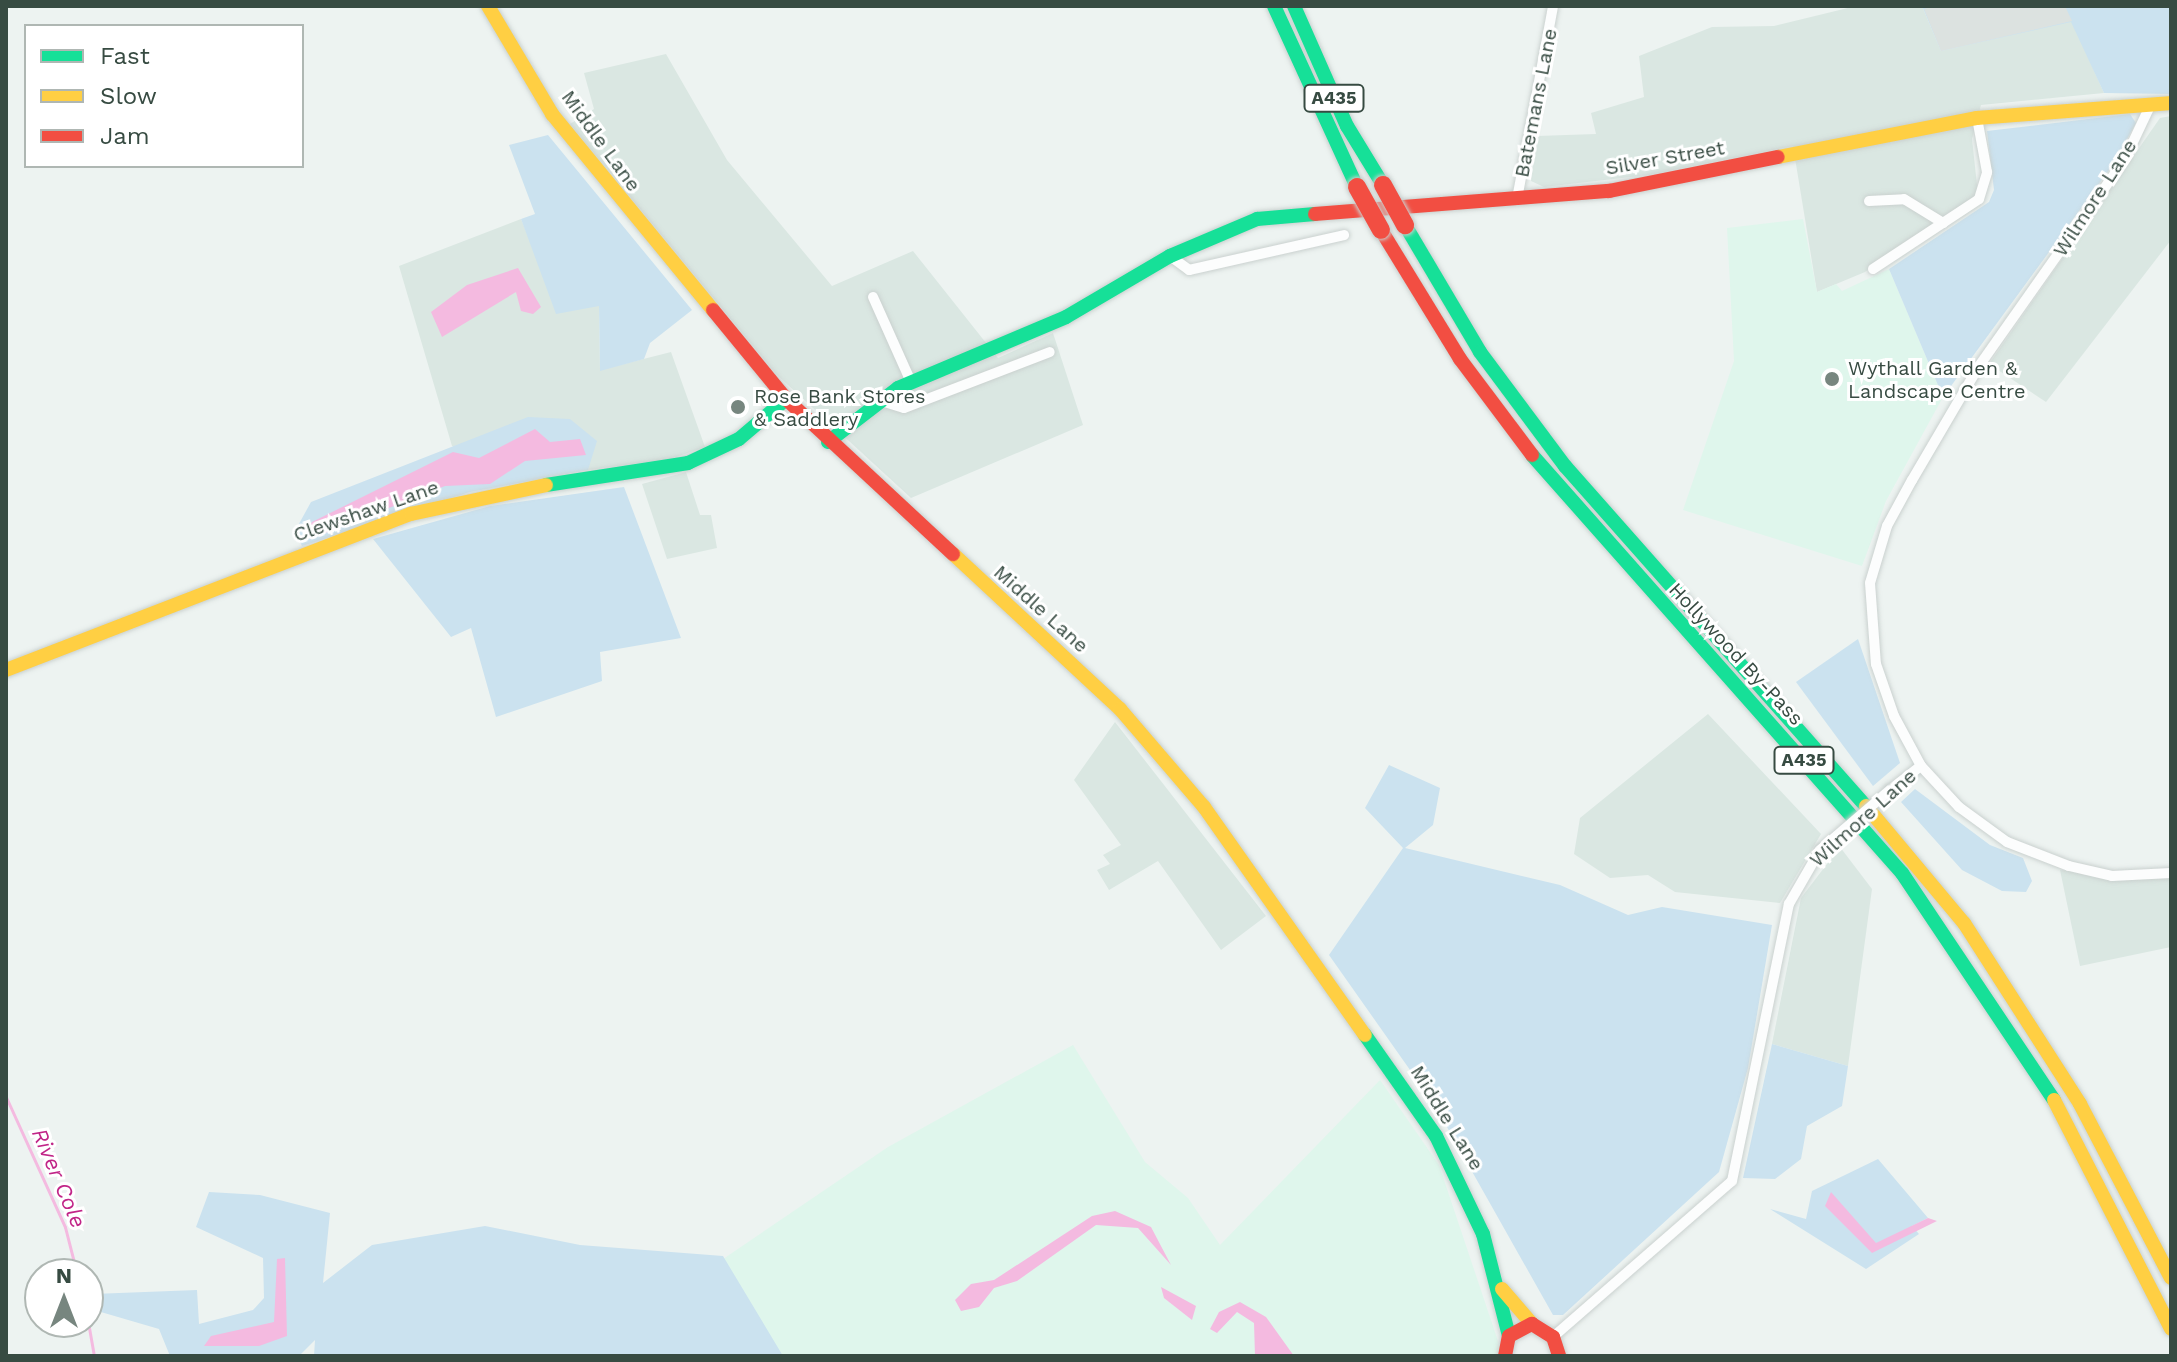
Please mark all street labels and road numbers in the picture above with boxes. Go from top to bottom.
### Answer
street label: Batemans Lane [1510,26,1562,180]
road number: A435 [1302,84,1366,112]
street label: Middle Lane [556,86,646,196]
street label: Wilmore Lane [2048,135,2142,261]
street label: Silver Street [1603,136,1727,180]
street label: Clewshaw Lane [290,475,442,547]
street label: Middle Lane [989,560,1093,658]
street label: Hollywood By-Pass [1664,578,1808,730]
road number: A435 [1772,746,1836,774]
street label: Wilmore Lane [1805,764,1921,872]
street label: Middle Lane [1405,1061,1489,1175]

